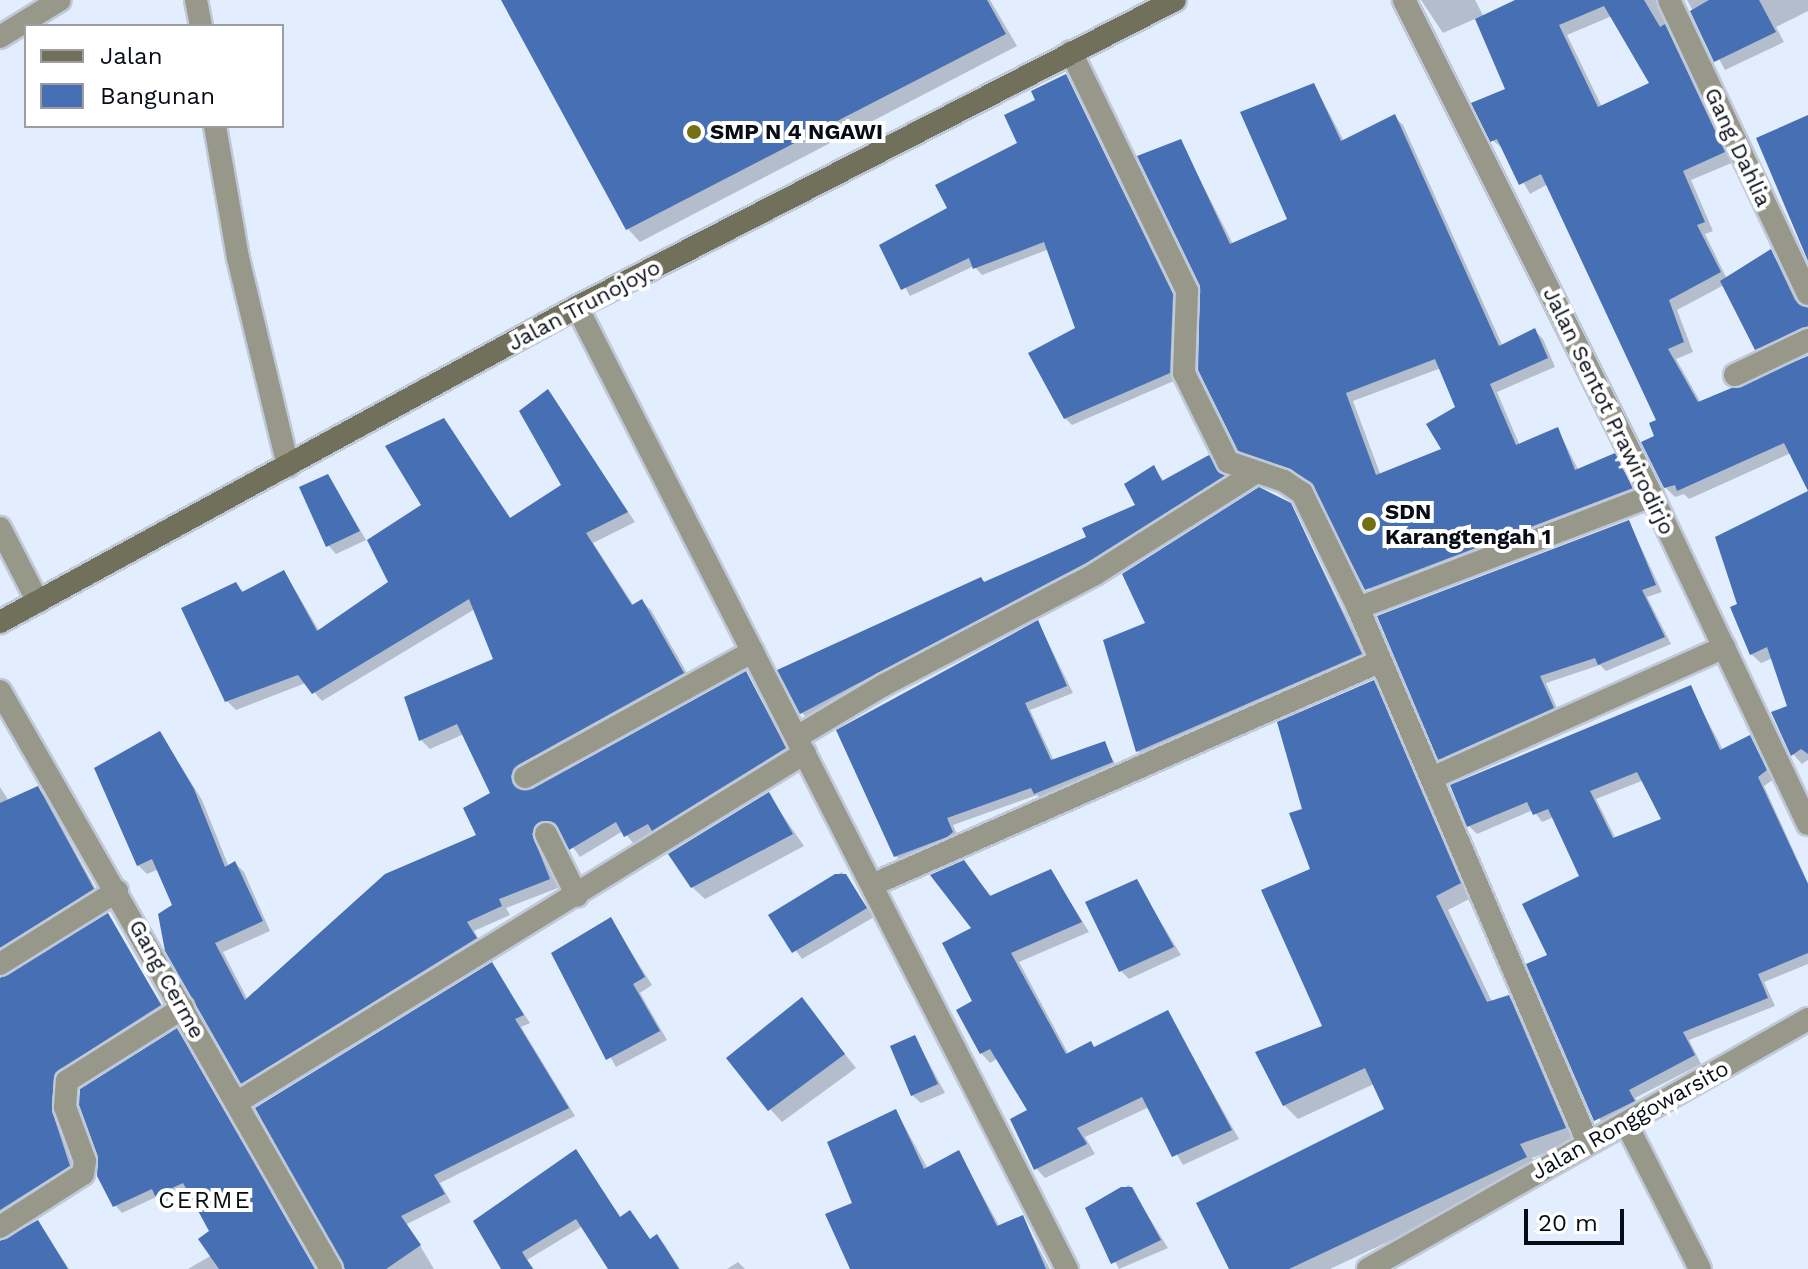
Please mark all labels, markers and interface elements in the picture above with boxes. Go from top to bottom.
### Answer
legend [24,24,284,128]
text: Jalan [100,42,163,70]
text: Bangunan [100,82,215,110]
street label: Gang Dahlia [1699,83,1777,211]
place label: SMP N 4 NGAWI [710,119,883,145]
marker: SMP N 4 NGAWI [685,123,703,141]
street label: Jalan Trunojoyo [503,254,665,356]
street label: Jalan Sentot Prawirodirjo [1538,283,1680,539]
place label: SDN Karangtengah 1 [1385,498,1551,550]
marker: SDN Karangtengah 1 [1360,515,1378,533]
street label: Gang Cerme [124,915,210,1043]
street label: Jalan Ronggowarsito [1527,1055,1733,1185]
district label: CERME [158,1187,252,1215]
scale bar [1528,1193,1628,1243]
text: 20 m [1538,1209,1598,1237]

